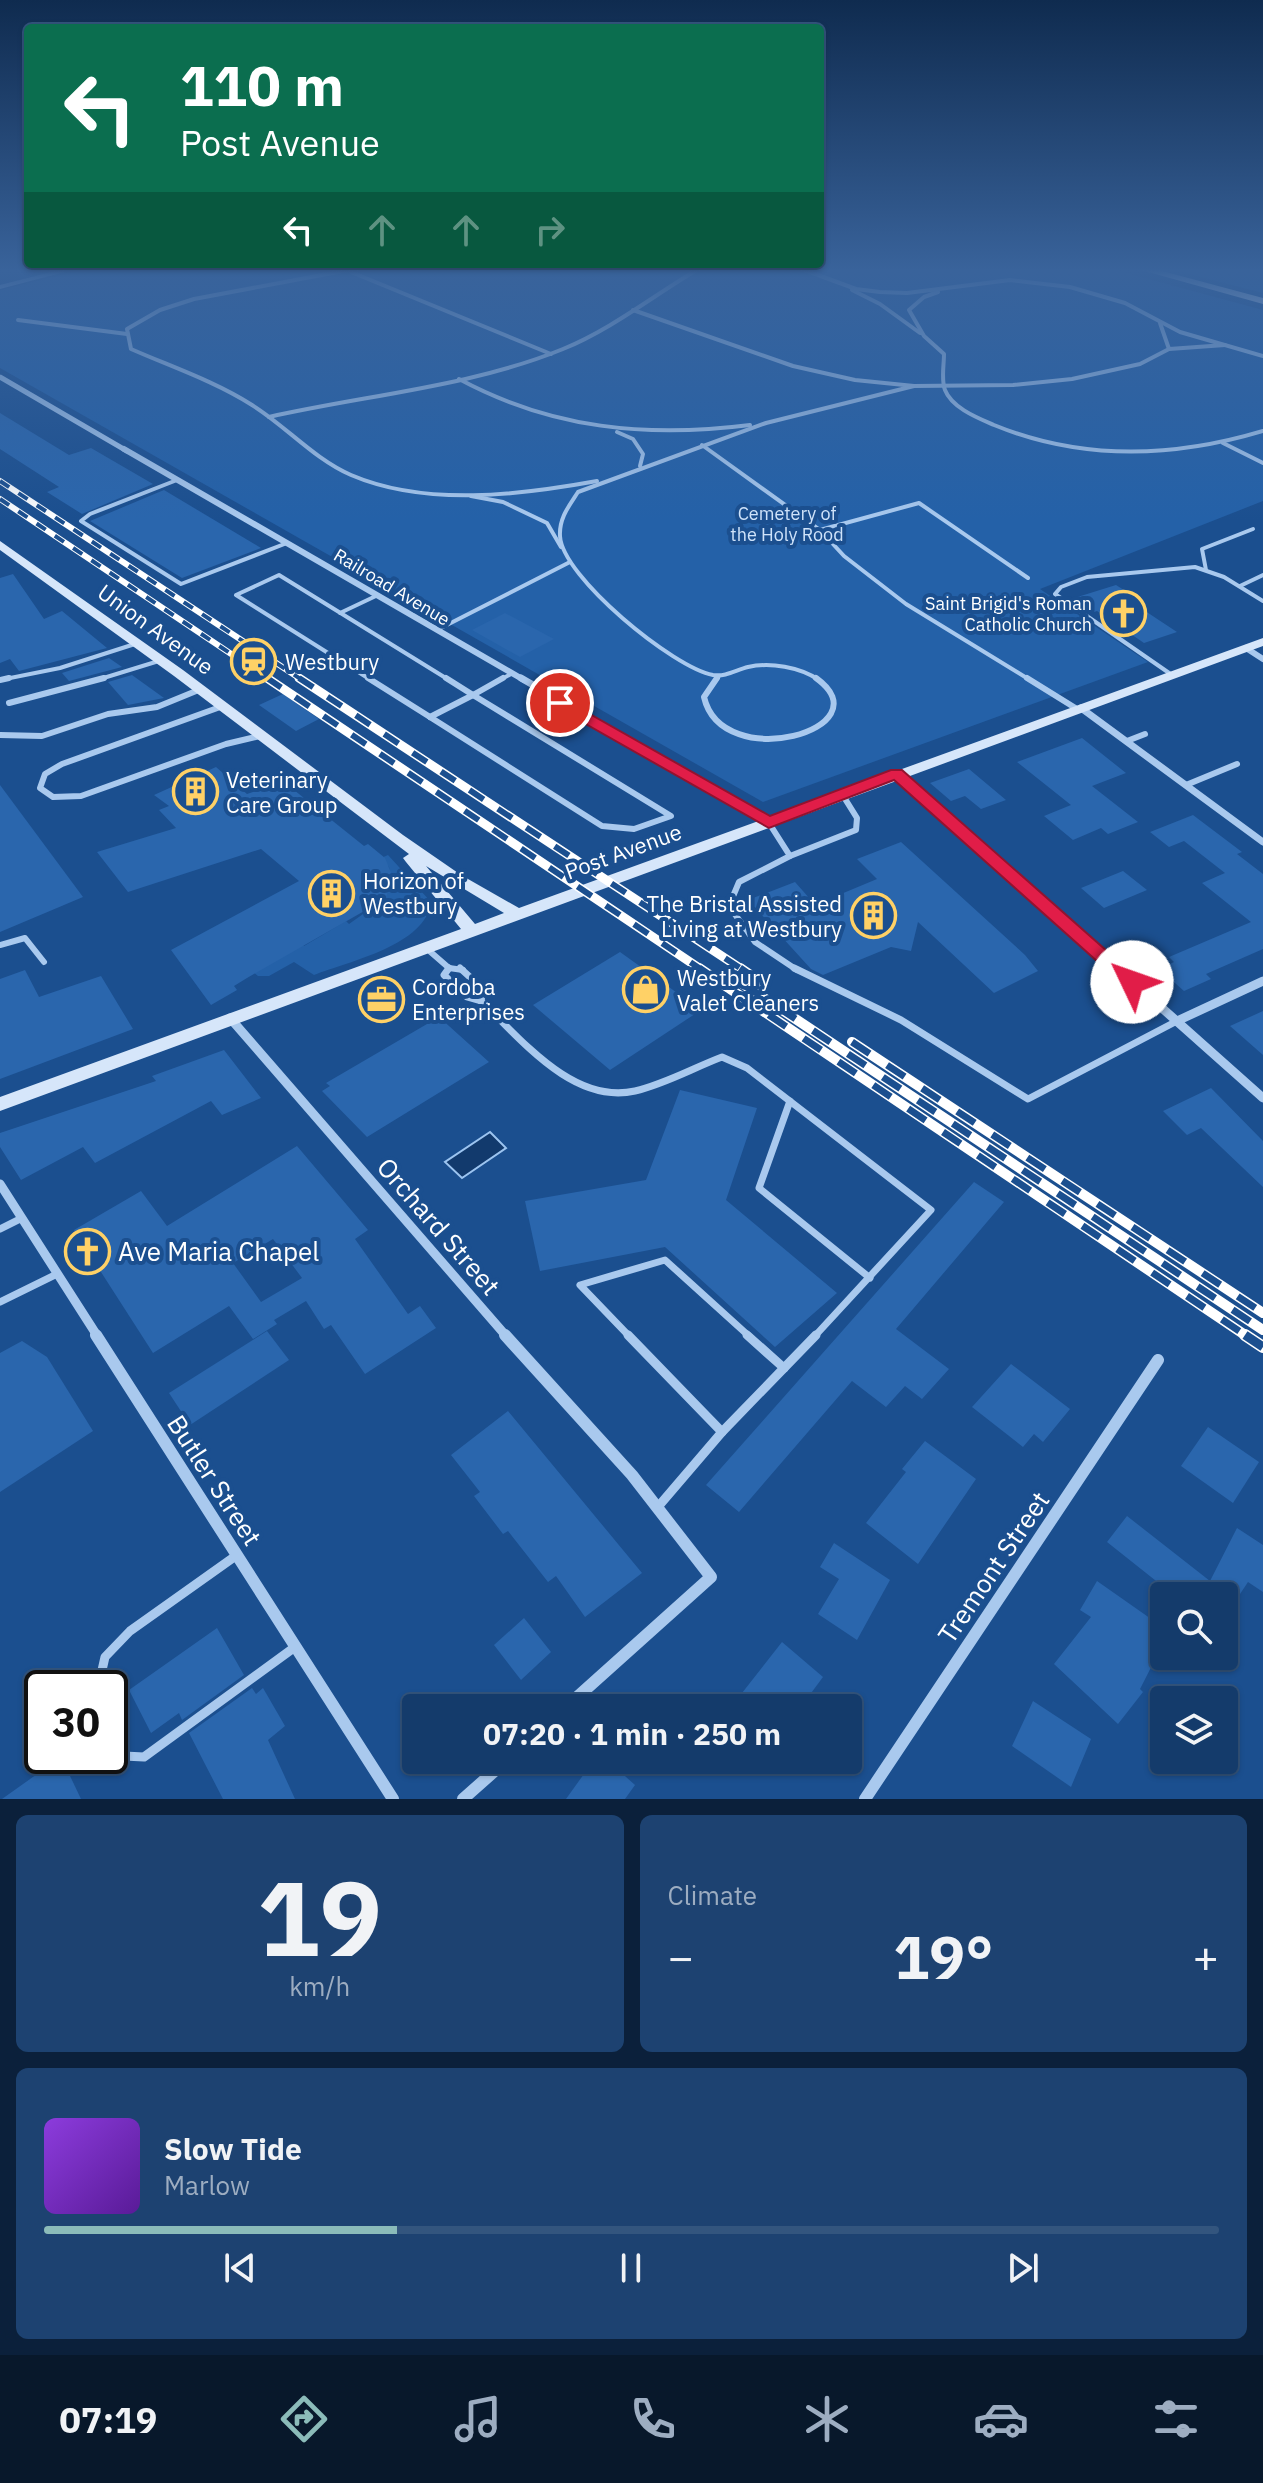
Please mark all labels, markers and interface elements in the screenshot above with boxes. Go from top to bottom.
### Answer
text: 110 m [180,49,344,121]
icon: left [48,56,152,160]
text: Post Avenue [180,119,380,166]
icon: left [276,208,320,252]
icon: ahead [360,208,404,252]
icon: ahead [444,208,488,252]
icon: right [528,208,572,252]
park label: Cemetery of the Holy Rood [730,502,844,546]
street label: Railroad Avenue [330,543,454,631]
street label: Union Avenue [92,577,220,681]
church icon: Saint Brigid's Roman Catholic Church [1099,589,1147,637]
place label: Saint Brigid's Roman Catholic Church [925,592,1092,636]
station icon: Westbury [230,637,278,685]
place label: Westbury [285,647,379,676]
pin [526,669,594,737]
icon: arrive [538,681,582,725]
place label: Veterinary Care Group [226,765,337,819]
building icon: Veterinary Care Group [171,768,219,816]
street label: Post Avenue [561,816,685,886]
place label: Horizon of Westbury [363,866,464,920]
building icon: Horizon of Westbury [308,869,356,917]
place label: The Bristal Assisted Living at Westbury [647,889,842,943]
building icon: The Bristal Assisted Living at Westbury [849,892,897,940]
position arrow [1090,940,1174,1024]
place label: Westbury Valet Cleaners [677,963,819,1017]
shop icon: Westbury Valet Cleaners [622,966,670,1014]
place label: Cordoba Enterprises [412,972,525,1026]
office icon: Cordoba Enterprises [357,975,405,1023]
street label: Orchard Street [370,1150,508,1302]
church icon: Ave Maria Chapel [63,1227,111,1275]
place label: Ave Maria Chapel [118,1234,319,1268]
street label: Butler Street [160,1408,270,1552]
street label: Tremont Street [930,1485,1056,1649]
map controls [1150,1582,1238,1774]
button: search [1150,1582,1238,1670]
speed limit sign: 30 [24,1670,128,1774]
button: layers [1150,1686,1238,1774]
text: 07:20 · 1 min · 250 m [483,1714,781,1753]
text: 19 [257,1849,382,1985]
text: Climate [668,1878,757,1912]
text: 19° [893,1917,993,1996]
text: − [668,1928,694,1985]
text: + [1193,1928,1219,1985]
text: km/h [289,1969,350,2003]
text: Slow Tide [164,2129,302,2168]
text: Marlow [164,2168,250,2202]
icon: previous [218,2246,262,2290]
icon: pause [609,2246,653,2290]
icon: next [1001,2246,1045,2290]
icon: directions [276,2391,332,2447]
icon: music [450,2391,506,2447]
icon: phone [625,2391,681,2447]
icon: climate [799,2391,855,2447]
icon: car [973,2391,1029,2447]
icon: filters [1148,2391,1204,2447]
text: 07:19 [59,2396,157,2443]

